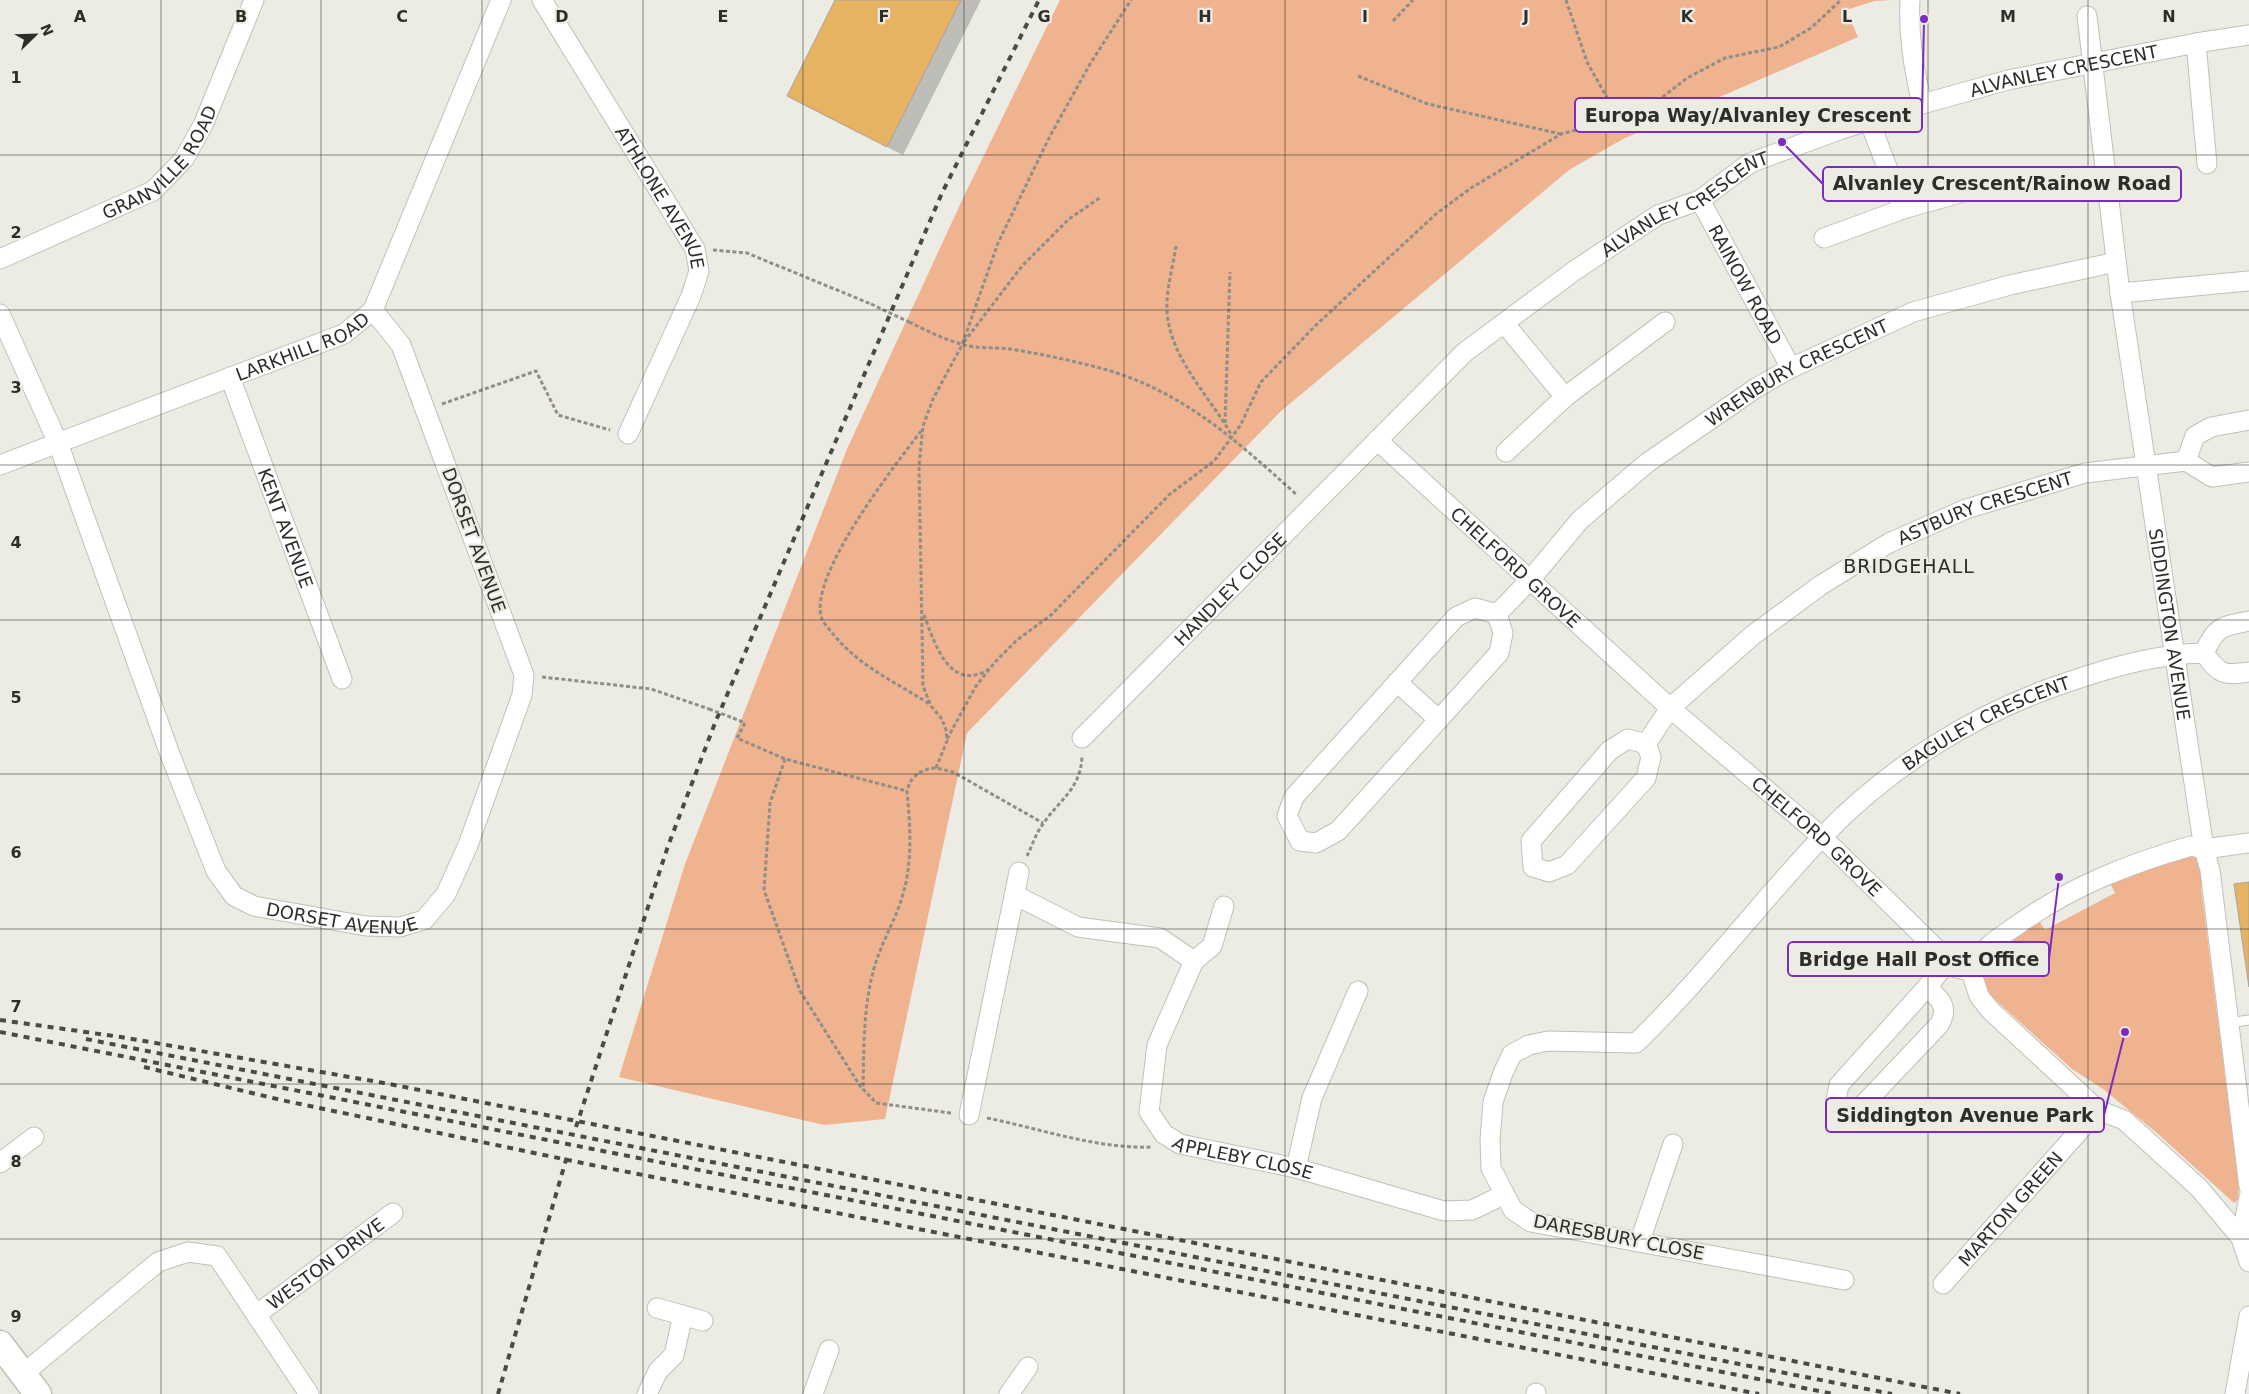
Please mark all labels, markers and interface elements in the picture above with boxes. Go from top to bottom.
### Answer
text: A [74,7,87,26]
text: B [235,7,247,26]
text: C [396,7,408,26]
text: D [555,7,569,26]
text: E [718,7,728,26]
text: F [879,7,889,26]
text: G [1037,7,1051,26]
text: H [1198,7,1212,26]
text: I [1362,7,1368,26]
text: J [1522,7,1529,26]
text: K [1681,7,1694,26]
text: L [1842,7,1852,26]
text: M [2000,7,2016,26]
text: N [2162,7,2176,26]
north arrow [10,10,60,60]
text: N [37,21,57,38]
street label: ALVANLEY CRESCENT [1967,40,2161,101]
text: 1 [10,68,22,87]
callout: Europa Way/Alvanley Crescent [1575,98,1922,132]
street label: GRANVILLE ROAD [99,102,220,223]
text: Europa Way/Alvanley Crescent [1585,104,1911,126]
street label: ATHLONE AVENUE [611,122,709,271]
street label: ALVANLEY CRESCENT [1597,146,1772,261]
callout: Alvanley Crescent/Rainow Road [1823,167,2181,201]
text: Alvanley Crescent/Rainow Road [1833,172,2171,194]
street label: RAINOW ROAD [1705,221,1787,348]
text: 2 [10,223,22,242]
street label: LARKHILL ROAD [233,307,373,385]
street label: WRENBURY CRESCENT [1701,314,1892,430]
text: 3 [10,378,22,397]
street label: KENT AVENUE [254,465,318,591]
street label: DORSET AVENUE [438,465,510,615]
street label: ASTBURY CRESCENT [1894,467,2076,549]
street label: CHELFORD GROVE [1447,502,1585,631]
street label: SIDDINGTON AVENUE [2145,527,2195,722]
street label: HANDLEY CLOSE [1170,528,1290,650]
text: 4 [10,533,22,552]
district label: BRIDGEHALL [1843,555,1975,577]
street label: BAGULEY CRESCENT [1898,671,2073,774]
text: 5 [10,688,22,707]
street label: CHELFORD GROVE [1748,772,1886,900]
text: 6 [10,843,22,862]
street label: DORSET AVENUE [265,898,420,938]
callout: Bridge Hall Post Office [1788,942,2049,976]
text: Bridge Hall Post Office [1799,948,2039,970]
text: 7 [10,997,22,1016]
callout: Siddington Avenue Park [1826,1098,2104,1132]
text: Siddington Avenue Park [1836,1104,2094,1126]
street label: APPLEBY CLOSE [1169,1132,1316,1183]
street label: MARTON GREEN [1954,1147,2067,1270]
text: 8 [10,1152,22,1171]
street label: DARESBURY CLOSE [1532,1210,1706,1264]
street label: WESTON DRIVE [263,1213,388,1314]
text: 9 [10,1307,22,1326]

